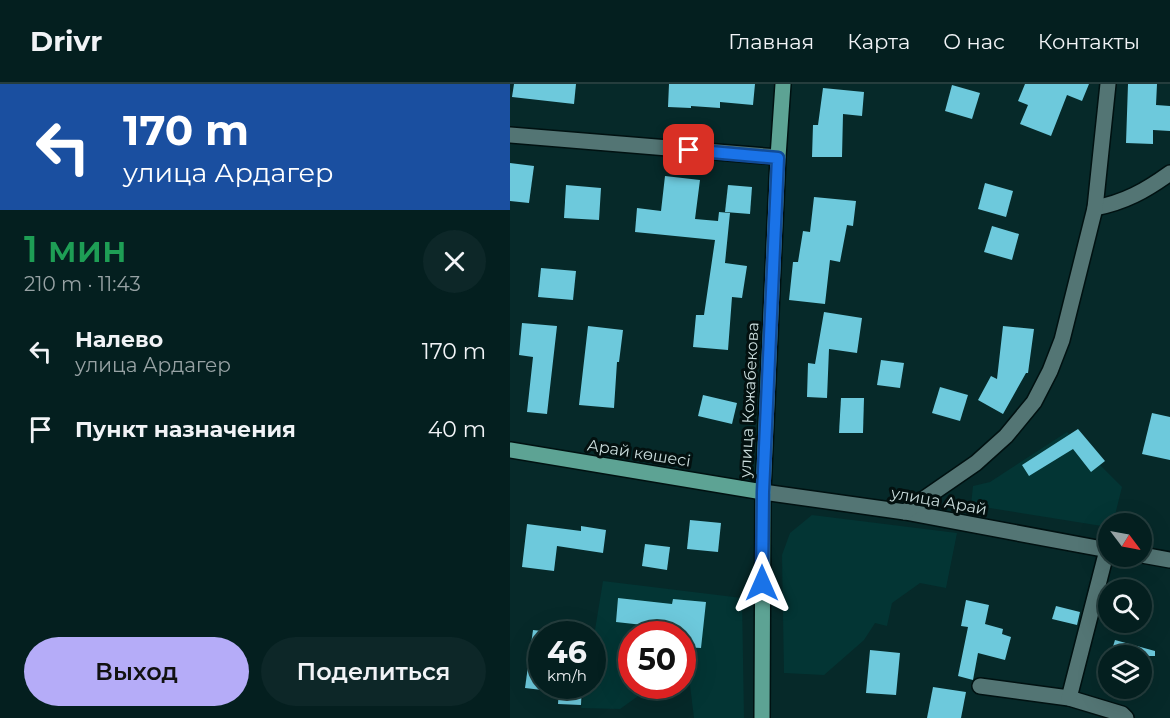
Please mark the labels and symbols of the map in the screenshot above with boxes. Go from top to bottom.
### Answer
pin [663,124,714,175]
street label: улица Кожабекова [735,322,763,479]
street label: Арай көшесі [586,435,692,471]
street label: улица Арай [888,483,989,519]
north arrow [1098,513,1152,567]
position arrow [730,551,794,615]
speed limit sign: 50 [618,621,696,699]

